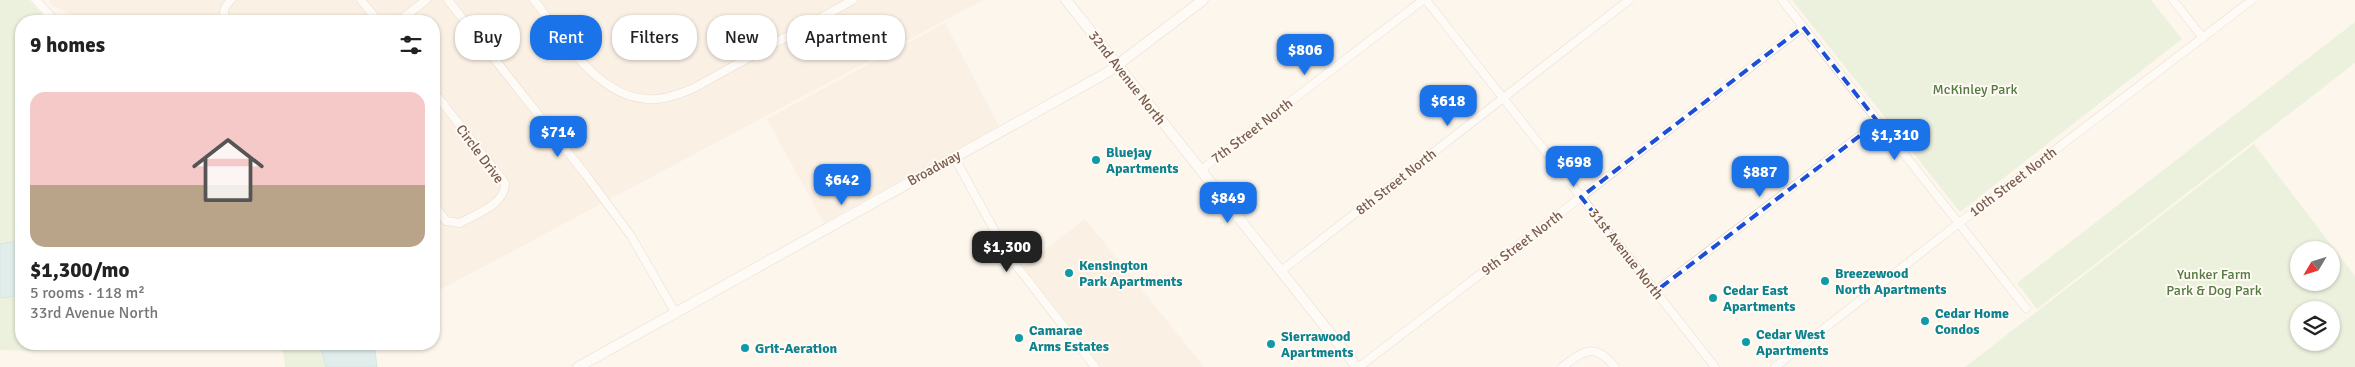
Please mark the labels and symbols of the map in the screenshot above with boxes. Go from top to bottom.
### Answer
street label: 32nd Avenue North [1085,27,1169,129]
pin: $806 [1275,34,1335,76]
park label: McKinley Park [1932,81,2018,98]
pin: $618 [1418,84,1478,127]
street label: 7th Street North [1208,95,1296,167]
pin: $714 [528,116,588,158]
pin: $1,310 [1854,119,1936,161]
street label: Circle Drive [452,121,508,187]
place label: Bluejay Apartments [1106,144,1178,177]
street label: 10th Street North [1966,144,2060,220]
street label: 8th Street North [1352,145,1440,219]
street label: Broadway [904,146,964,190]
pin: $698 [1544,146,1604,188]
marker: Bluejay Apartments [1090,154,1102,166]
pin: $887 [1730,156,1790,198]
pin: $642 [812,164,872,206]
pin: $849 [1198,182,1258,224]
street label: 31st Avenue North [1585,205,1667,303]
street label: 9th Street North [1478,207,1566,279]
pin: $1,300 [966,230,1048,273]
north arrow [2290,241,2340,291]
place label: Kensington Park Apartments [1079,257,1182,290]
place label: Breezewood North Apartments [1835,265,1946,298]
park label: Yunker Farm Park & Dog Park [2166,266,2262,299]
marker: Kensington Park Apartments [1063,267,1075,279]
marker: Breezewood North Apartments [1819,275,1831,287]
place label: Cedar East Apartments [1723,282,1795,315]
marker: Cedar East Apartments [1707,292,1719,304]
place label: Cedar Home Condos [1935,305,2009,338]
marker: Cedar Home Condos [1919,315,1931,327]
place label: Camarae Arms Estates [1029,322,1109,355]
place label: Cedar West Apartments [1756,326,1828,359]
place label: Sierrawood Apartments [1281,328,1353,361]
marker: Camarae Arms Estates [1013,332,1025,344]
marker: Cedar West Apartments [1740,336,1752,348]
marker: Sierrawood Apartments [1265,338,1277,350]
place label: Grit-Aeration [755,340,838,357]
marker: Grit-Aeration [739,342,751,354]

